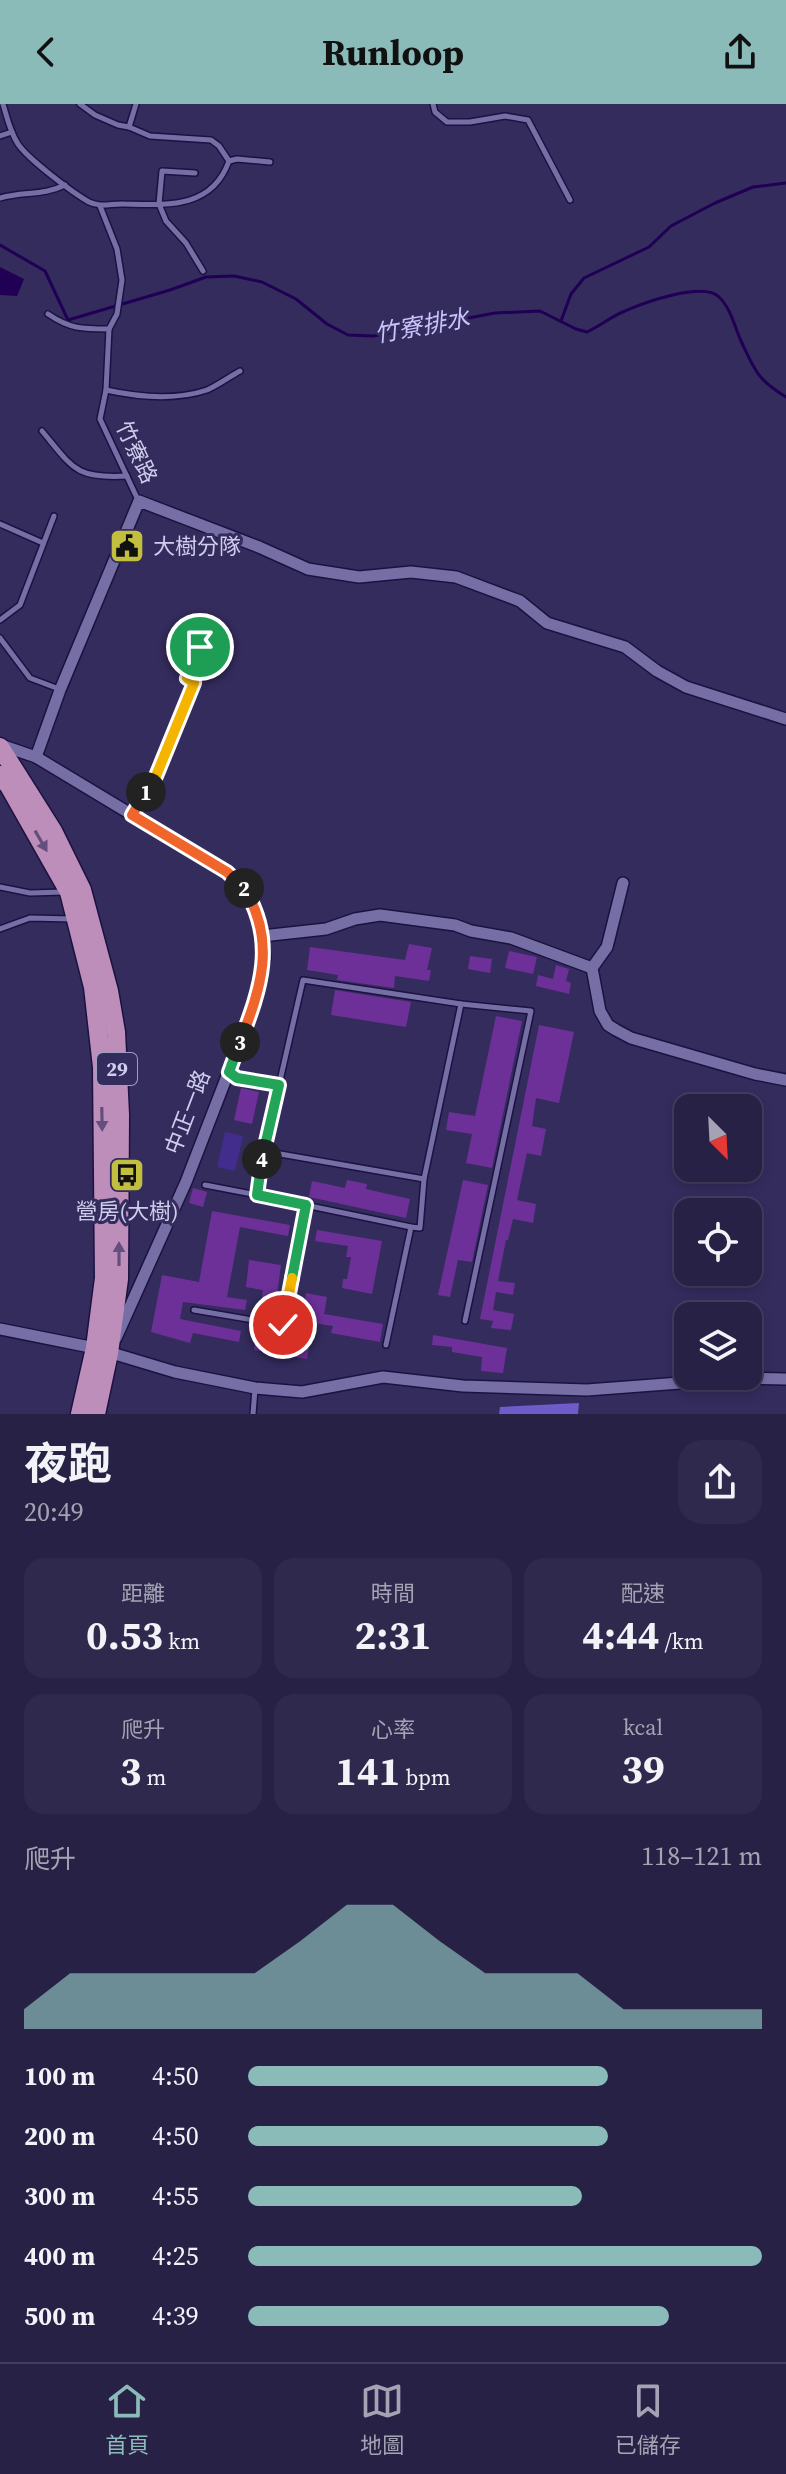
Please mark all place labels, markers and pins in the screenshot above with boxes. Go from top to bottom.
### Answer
public building icon: 大樹分隊 [108,527,146,565]
place label: 大樹分隊 [153,531,241,561]
pin [166,613,234,681]
pin: 1 [126,772,166,812]
pin: 2 [224,868,264,908]
pin: 3 [220,1022,260,1062]
pin: 4 [242,1139,282,1179]
bus stop icon: 營房(大樹) [108,1156,146,1194]
place label: 營房(大樹) [76,1196,178,1226]
pin [249,1291,317,1359]

